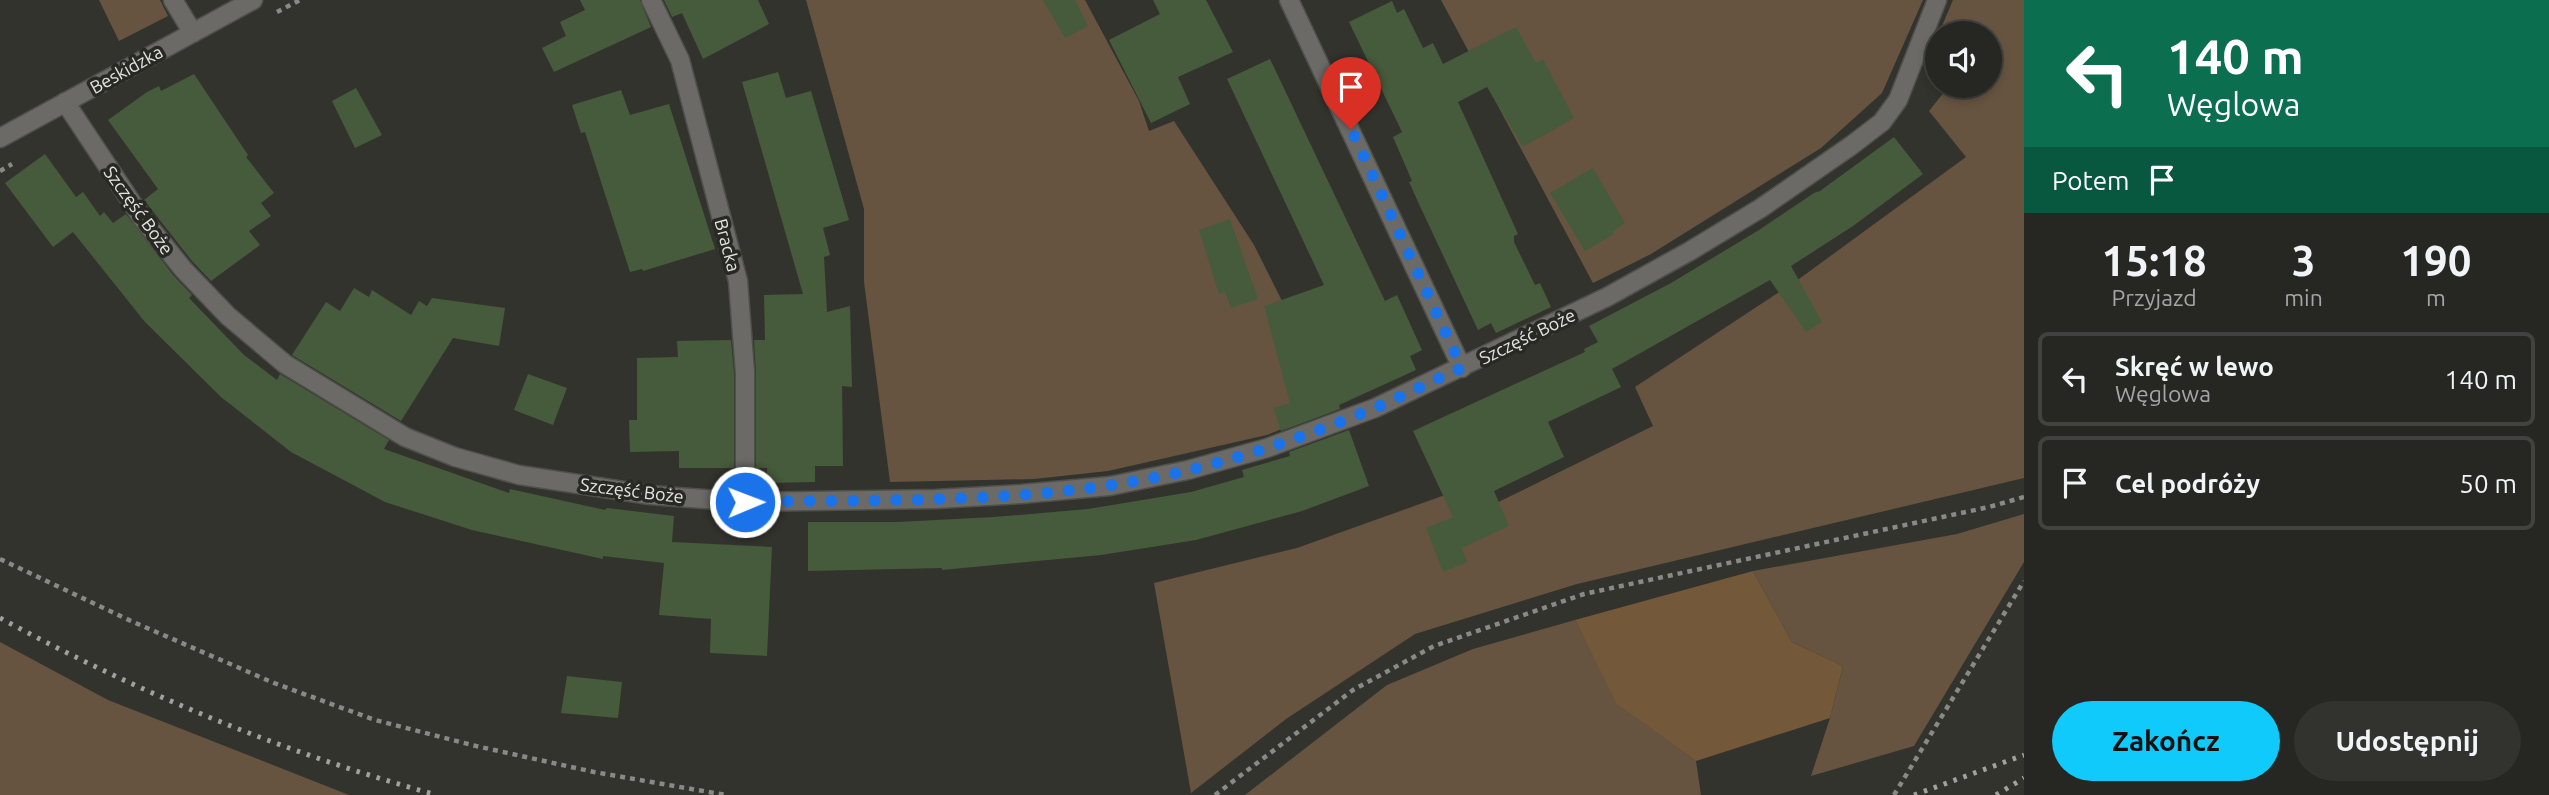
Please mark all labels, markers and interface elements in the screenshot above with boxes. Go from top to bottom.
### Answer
map controls [1925,21,2002,98]
button: sound [1925,21,2002,98]
icon: left [2052,28,2143,119]
text: 140 m [2167,28,2304,83]
street label: Beskidzka [86,41,166,97]
pin [1321,57,1381,129]
icon: arrive [1332,68,1370,106]
text: Węglowa [2167,86,2301,122]
icon: arrive [2143,161,2181,199]
street label: Szczęść Boże [100,162,178,258]
text: Potem [2052,166,2129,195]
street label: Bracka [711,216,745,274]
text: 15:18 [2102,237,2207,284]
text: 3 [2292,237,2315,284]
text: 190 [2400,237,2471,284]
text: Przyjazd [2111,285,2197,310]
text: min [2284,285,2323,310]
text: m [2426,285,2446,310]
street label: Szczęść Boże [1476,304,1578,368]
text: Skręć w lewo [2115,352,2274,381]
icon: left [2056,360,2094,398]
text: 140 m [2445,365,2517,394]
text: Węglowa [2115,381,2211,406]
icon: arrive [2056,464,2094,502]
position arrow [708,465,782,539]
text: Cel podróży [2115,469,2260,498]
text: 50 m [2459,469,2517,498]
street label: Szczęść Boże [579,474,685,506]
button: Zakończ [2052,701,2280,781]
button: Udostępnij [2294,701,2521,781]

